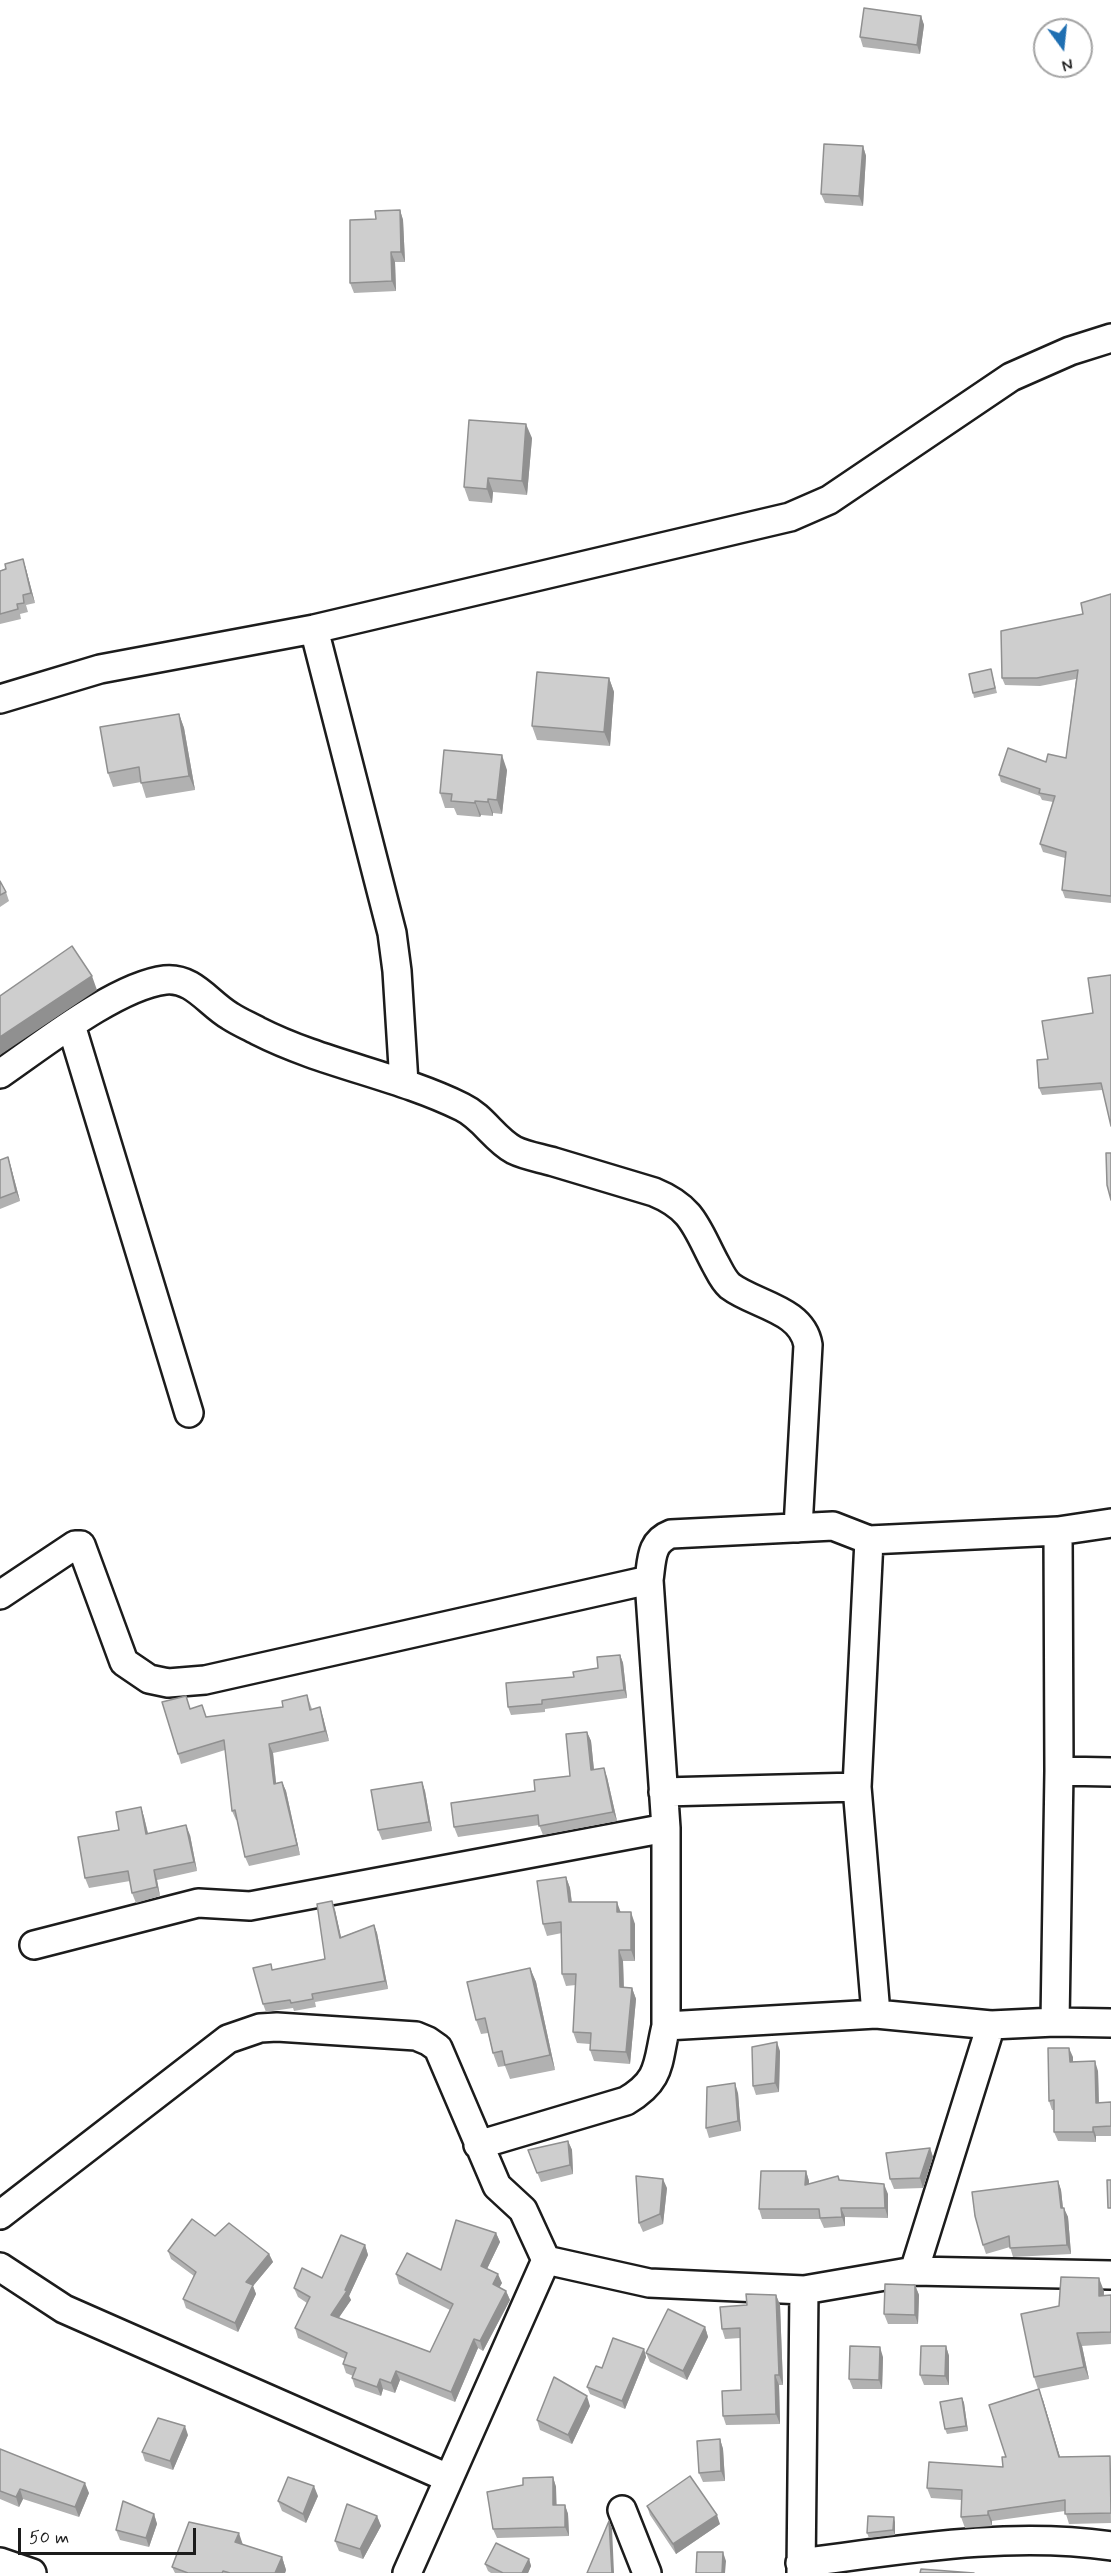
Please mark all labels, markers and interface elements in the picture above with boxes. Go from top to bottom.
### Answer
north arrow [1033,18,1093,78]
text: N [1059,52,1075,75]
scale bar [21,2516,200,2554]
text: 50 m [29,2526,69,2550]

